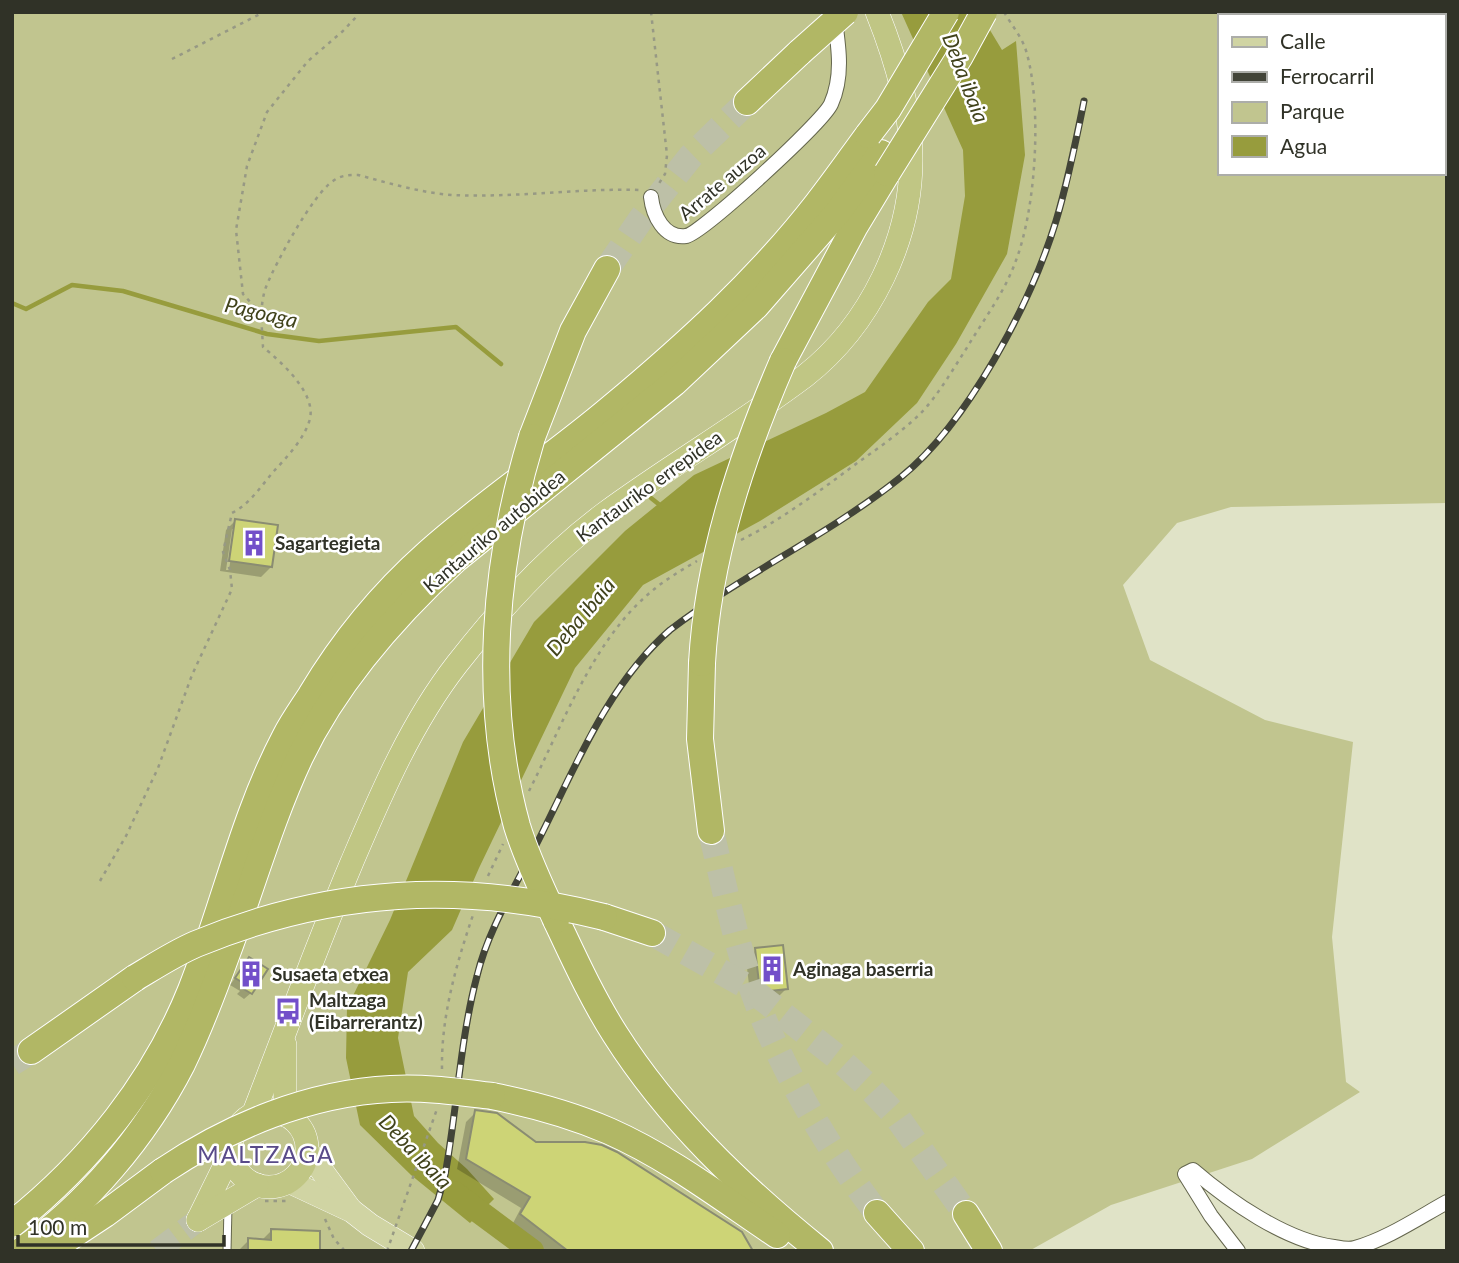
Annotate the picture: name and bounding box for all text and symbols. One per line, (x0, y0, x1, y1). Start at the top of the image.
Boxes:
legend (1218, 14, 1445, 175)
text: Calle (1280, 28, 1325, 53)
water label: Deba ibaia (938, 29, 995, 126)
text: Ferrocarril (1280, 63, 1375, 88)
text: Parque (1280, 98, 1345, 123)
text: Agua (1280, 133, 1327, 158)
street label: Arrate auzoa (674, 139, 770, 225)
water label: Pagoaga (223, 291, 300, 332)
street label: Kantauriko errepidea (571, 425, 726, 546)
street label: Kantauriko autobidea (418, 464, 569, 597)
building icon: Sagartegieta (239, 528, 269, 558)
place label: Sagartegieta (275, 531, 380, 554)
water label: Deba ibaia (540, 572, 620, 660)
building icon: Aginaga baserria (757, 954, 787, 984)
place label: Aginaga baserria (792, 957, 933, 980)
building icon: Susaeta etxea (236, 959, 266, 989)
place label: Susaeta etxea (272, 962, 389, 985)
place label: Maltzaga (Eibarrerantz) (309, 988, 423, 1033)
bus stop icon: Maltzaga (Eibarrerantz) (273, 996, 303, 1026)
water label: Deba ibaia (375, 1109, 458, 1193)
district label: MALTZAGA (197, 1140, 335, 1168)
scale bar (18, 1204, 224, 1248)
text: 100 m (28, 1214, 87, 1239)

